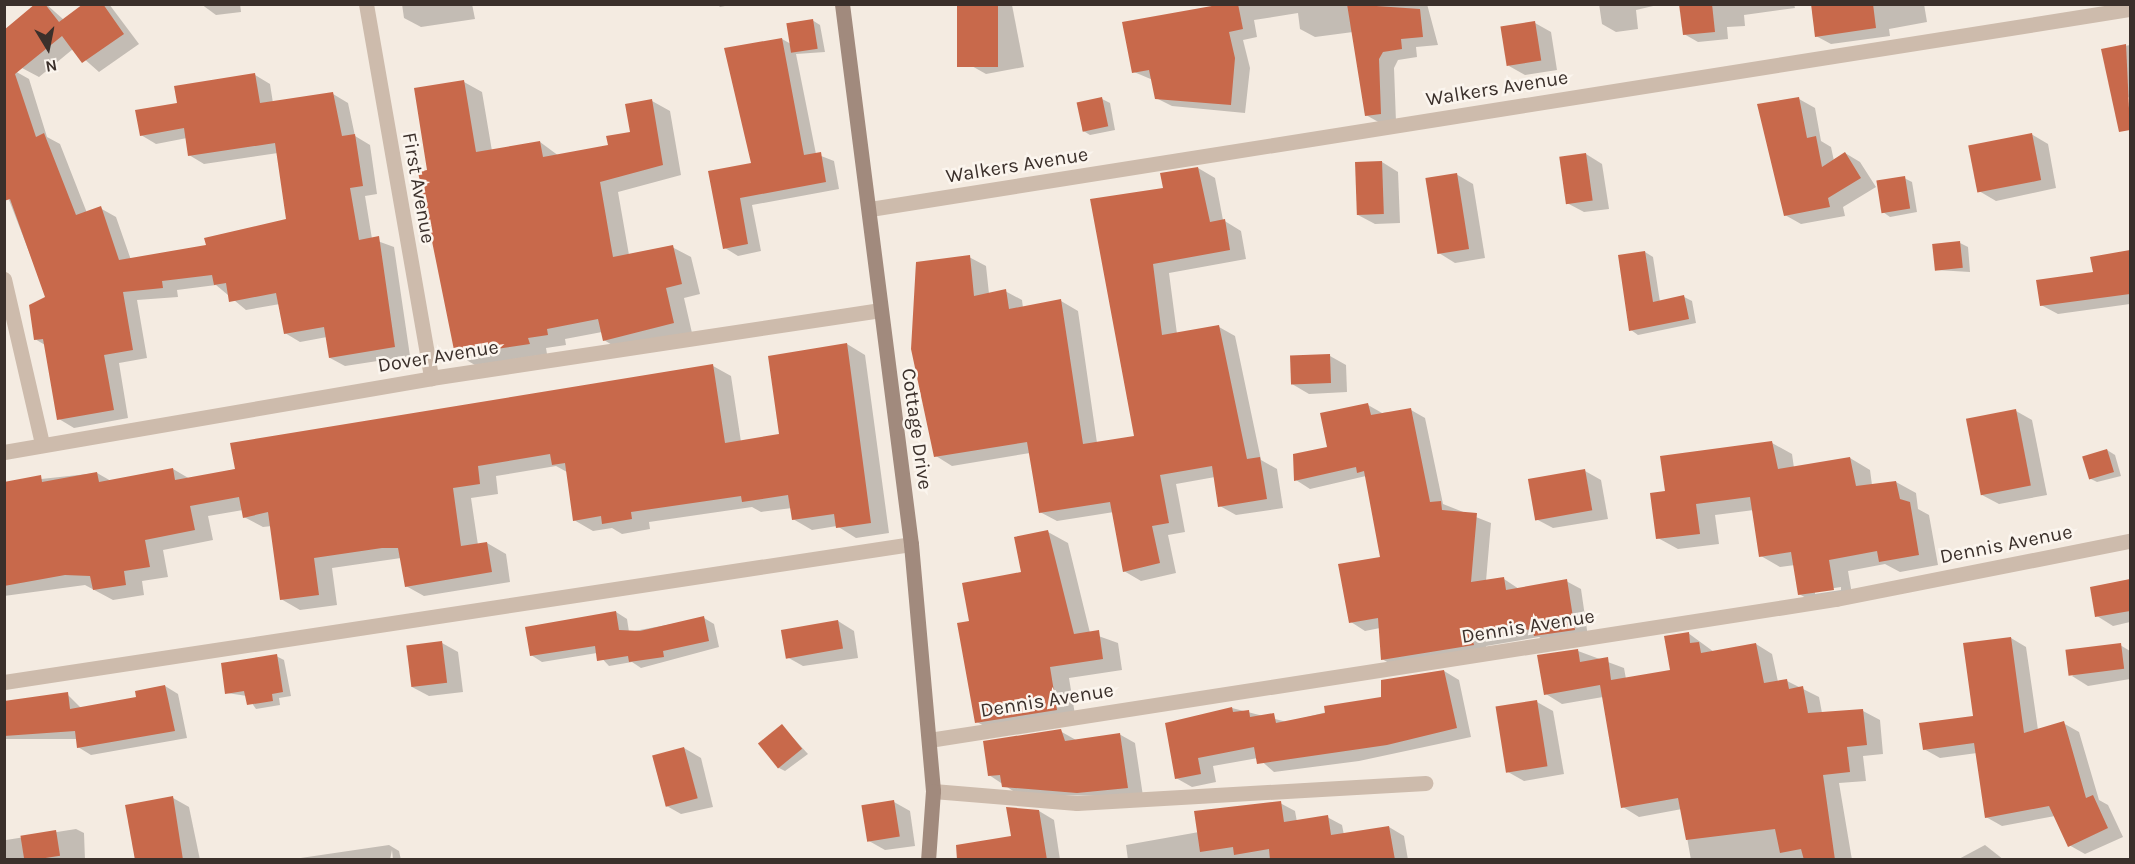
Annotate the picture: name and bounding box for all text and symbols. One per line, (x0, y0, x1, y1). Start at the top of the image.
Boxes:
north arrow (18, 18, 78, 78)
text: N (44, 56, 59, 77)
street label: Walkers Avenue (1424, 65, 1570, 111)
street label: First Avenue (397, 131, 441, 245)
street label: Walkers Avenue (944, 142, 1090, 188)
street label: Dover Avenue (376, 335, 500, 377)
street label: Cottage Drive (897, 367, 937, 491)
street label: Dennis Avenue (1938, 519, 2074, 569)
street label: Dennis Avenue (1460, 604, 1596, 648)
street label: Dennis Avenue (979, 678, 1115, 722)

